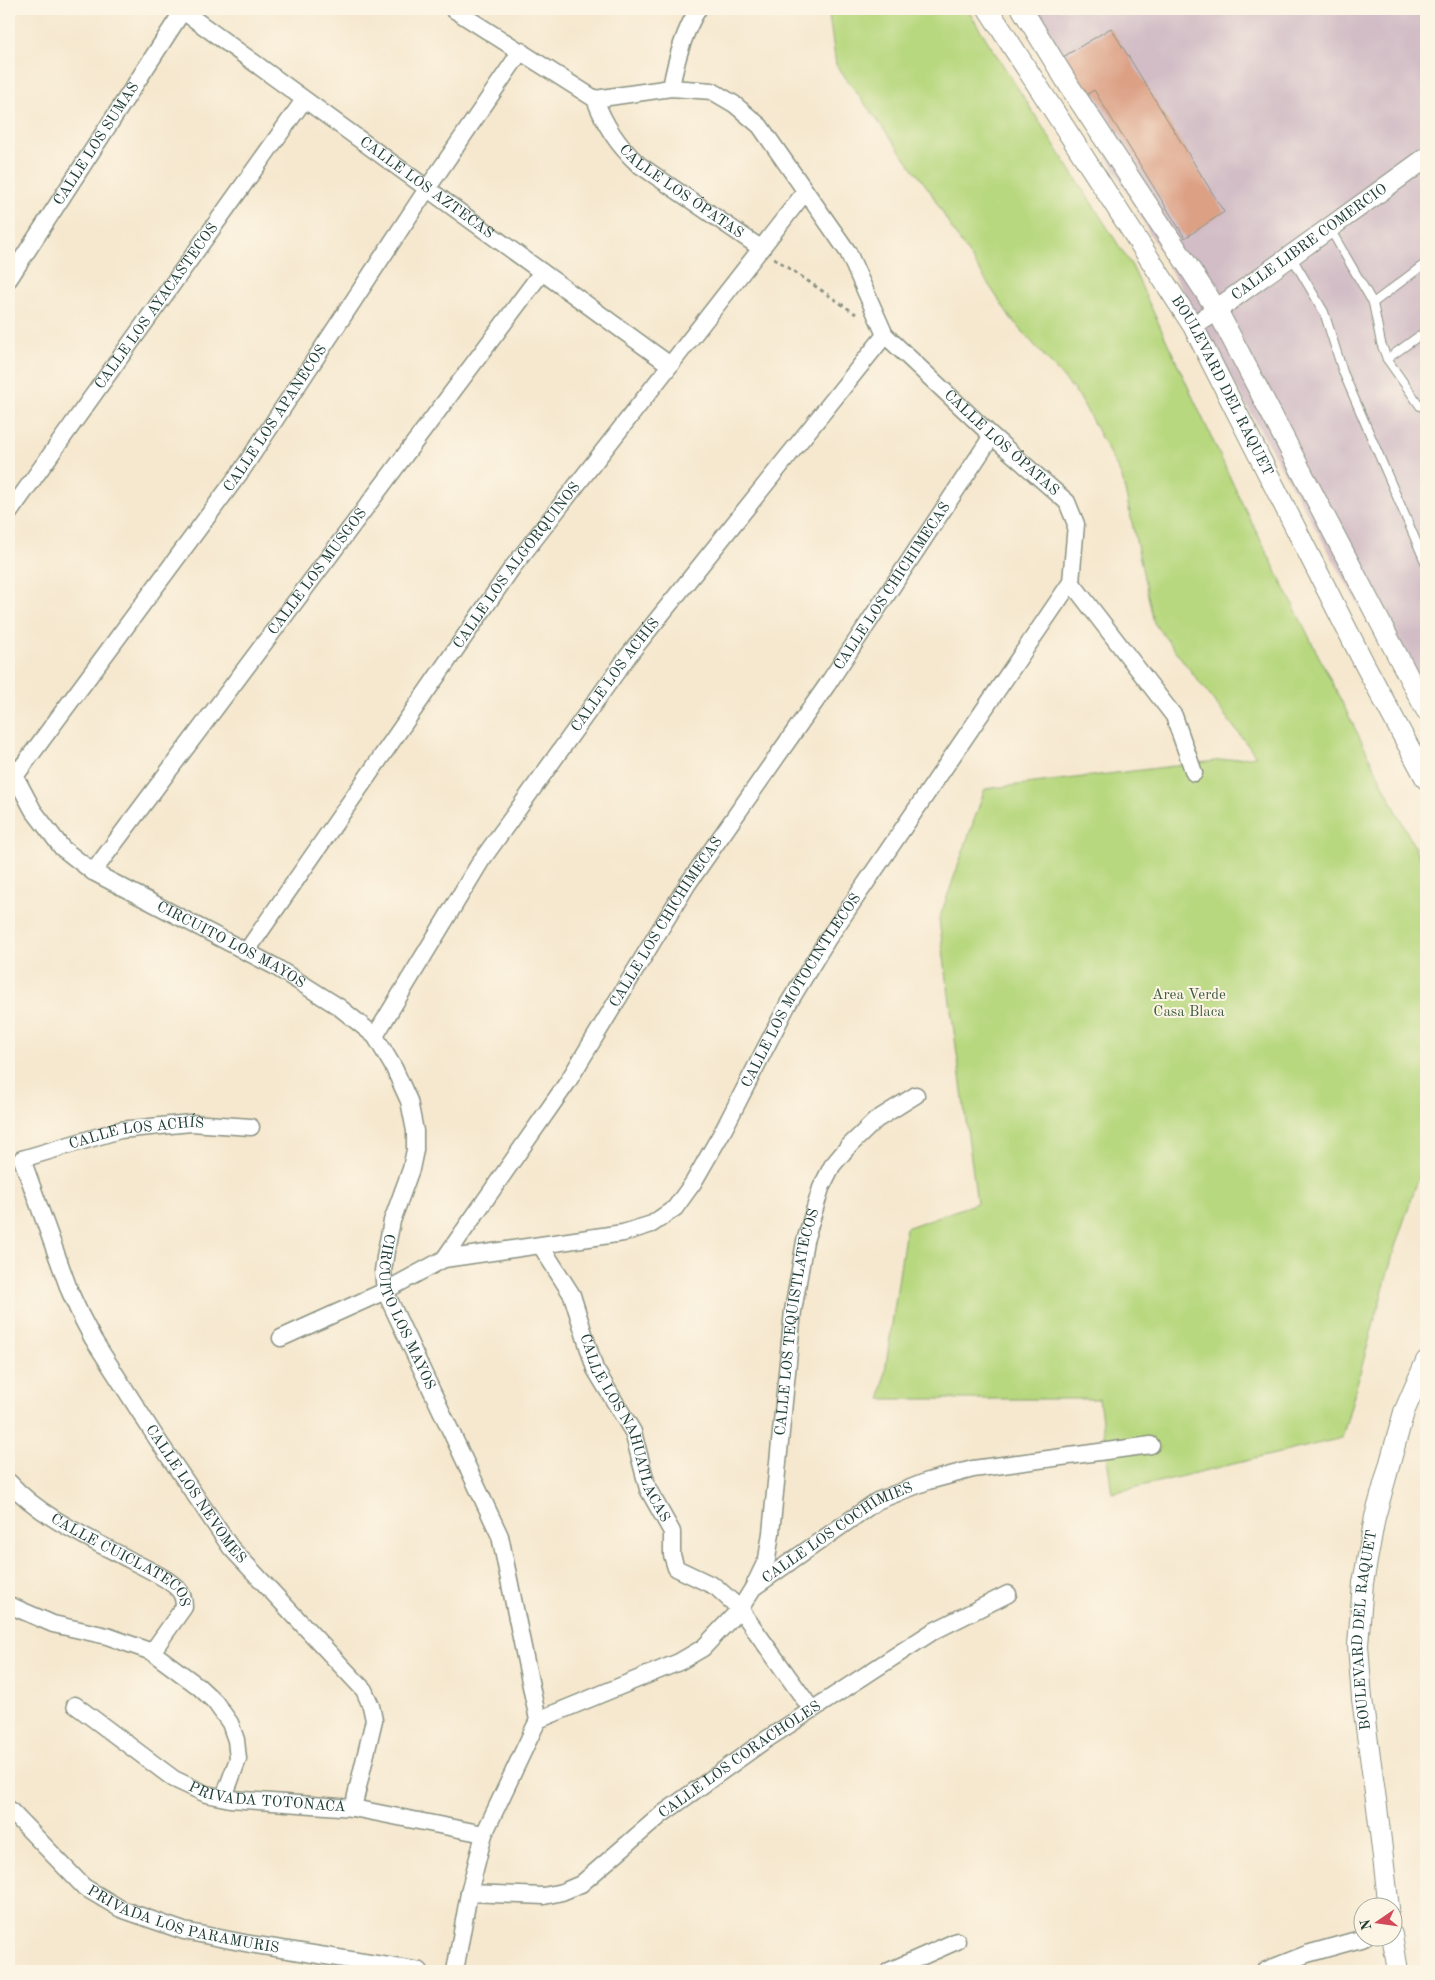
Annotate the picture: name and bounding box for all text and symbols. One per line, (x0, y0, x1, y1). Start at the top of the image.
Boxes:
street label: CALLE LOS SUMAS (51, 80, 142, 208)
street label: CALLE LOS AZTECAS (357, 134, 496, 242)
street label: CALLE LOS ÓPATAS (616, 142, 746, 241)
street label: CALLE LIBRE COMERCIO (1229, 181, 1390, 304)
street label: CALLE LOS AYACASTECOS (92, 220, 221, 392)
street label: BOULEVARD DEL RAQUET (1168, 293, 1275, 478)
street label: CALLE LOS APANECOS (221, 342, 330, 495)
street label: CALLE LOS ÓPATAS (941, 387, 1062, 499)
street label: CALLE LOS ALGORQUINOS (451, 480, 583, 652)
street label: CALLE LOS CHICHIMECAS (831, 500, 953, 673)
street label: CALLE LOS MUSGOS (266, 506, 370, 638)
street label: CALLE LOS ACHÍS (569, 616, 663, 735)
street label: CALLE LOS CHICHIMECAS (607, 834, 726, 1010)
street label: CALLE LOS MOTOCINTLECOS (739, 891, 864, 1090)
street label: CIRCUITO LOS MAYOS (154, 899, 308, 991)
park label: Area Verde Casa Blaca (1152, 988, 1226, 1020)
street label: CALLE LOS ACHÍS (67, 1112, 205, 1152)
street label: CALLE LOS TEQUISTLATECOS (773, 1207, 822, 1436)
street label: CIRCUITO LOS MAYOS (375, 1232, 438, 1392)
street label: CALLE LOS NAHUATLACAS (577, 1332, 673, 1525)
street label: CALLE LOS NEVOMES (143, 1422, 249, 1566)
street label: CALLE LOS COCHIMIES (760, 1480, 915, 1587)
street label: CALLE CUICLATECOS (48, 1511, 192, 1607)
street label: BOULEVARD DEL RAQUET (1350, 1529, 1380, 1731)
street label: CALLE LOS CORACHOLES (656, 1699, 824, 1821)
street label: PRIVADA TOTONACA (186, 1779, 347, 1815)
street label: PRIVADA LOS PARAMURIS (85, 1883, 280, 1956)
north arrow (1352, 1898, 1402, 1948)
text: N (1358, 1918, 1374, 1931)

